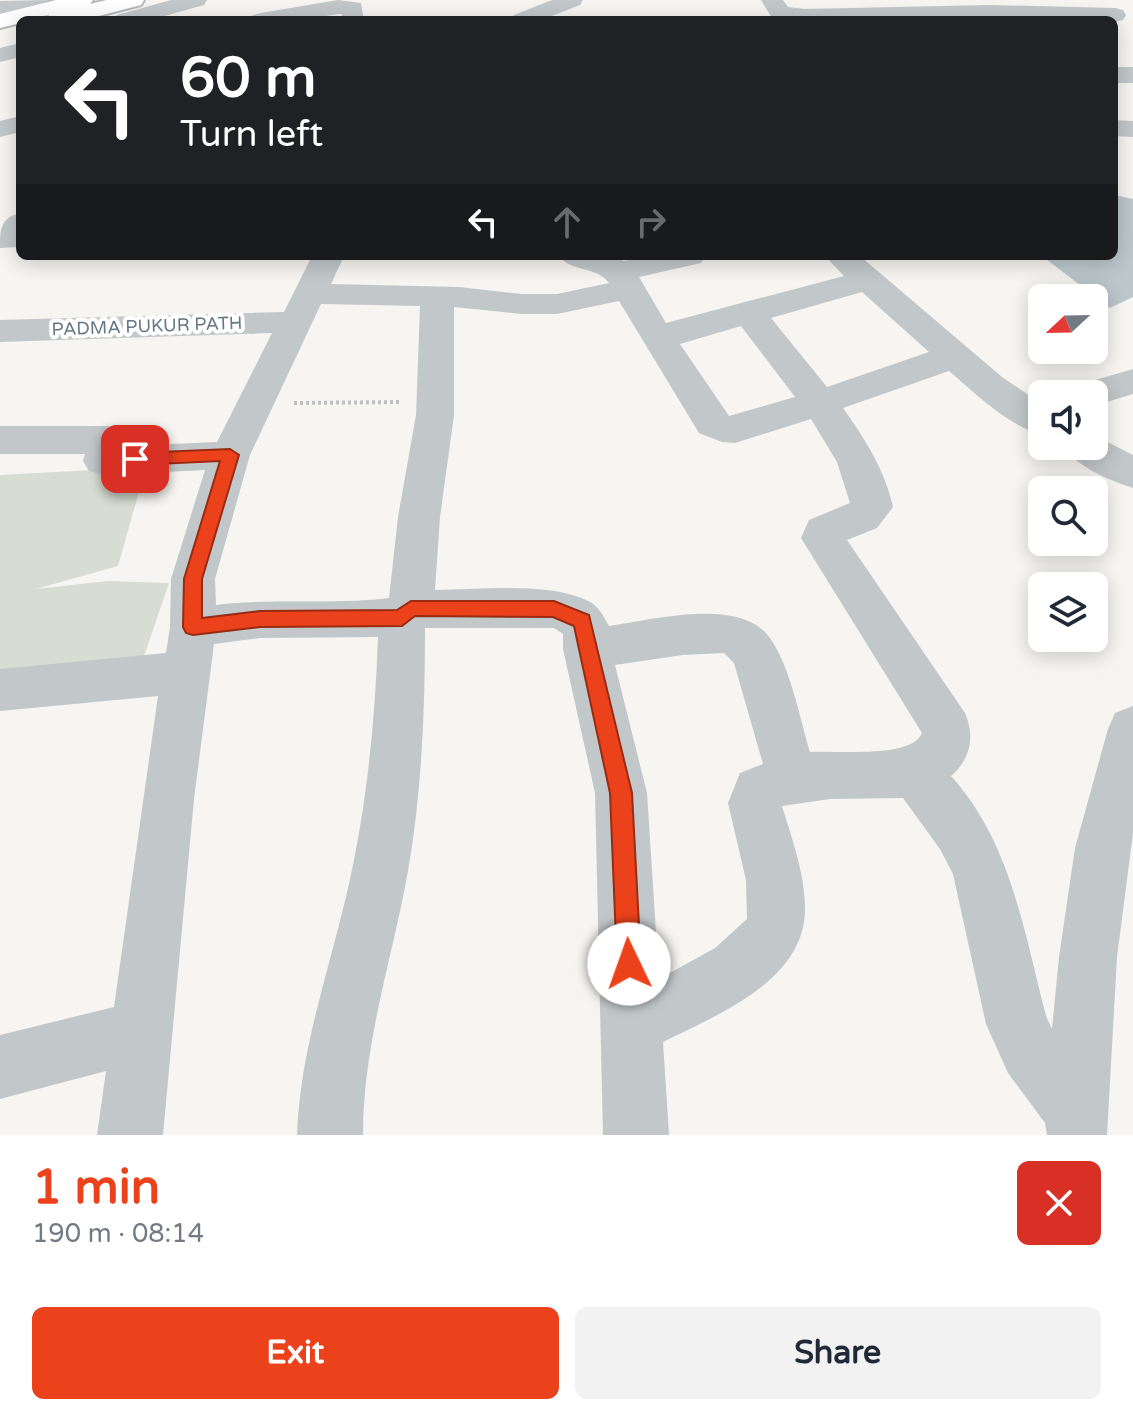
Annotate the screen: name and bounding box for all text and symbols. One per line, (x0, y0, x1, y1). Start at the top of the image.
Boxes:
text: 60 m (180, 45, 316, 112)
icon: left (48, 48, 152, 152)
text: Turn left (180, 113, 323, 156)
icon: left (461, 200, 505, 244)
icon: ahead (545, 200, 589, 244)
icon: right (629, 200, 673, 244)
north arrow (1028, 284, 1108, 364)
map controls (1028, 284, 1108, 652)
street label: PADMA PUKUR PATH (51, 312, 243, 340)
button: sound (1028, 380, 1108, 460)
pin (101, 425, 169, 493)
icon: arrive (113, 437, 157, 481)
button: search (1028, 476, 1108, 556)
button: layers (1028, 572, 1108, 652)
position arrow (587, 922, 671, 1006)
text: 1 min (32, 1159, 160, 1217)
button: close (1017, 1161, 1101, 1245)
text: 190 m · 08:14 (32, 1218, 204, 1249)
button: Exit (32, 1307, 559, 1399)
button: Share (575, 1307, 1101, 1399)

